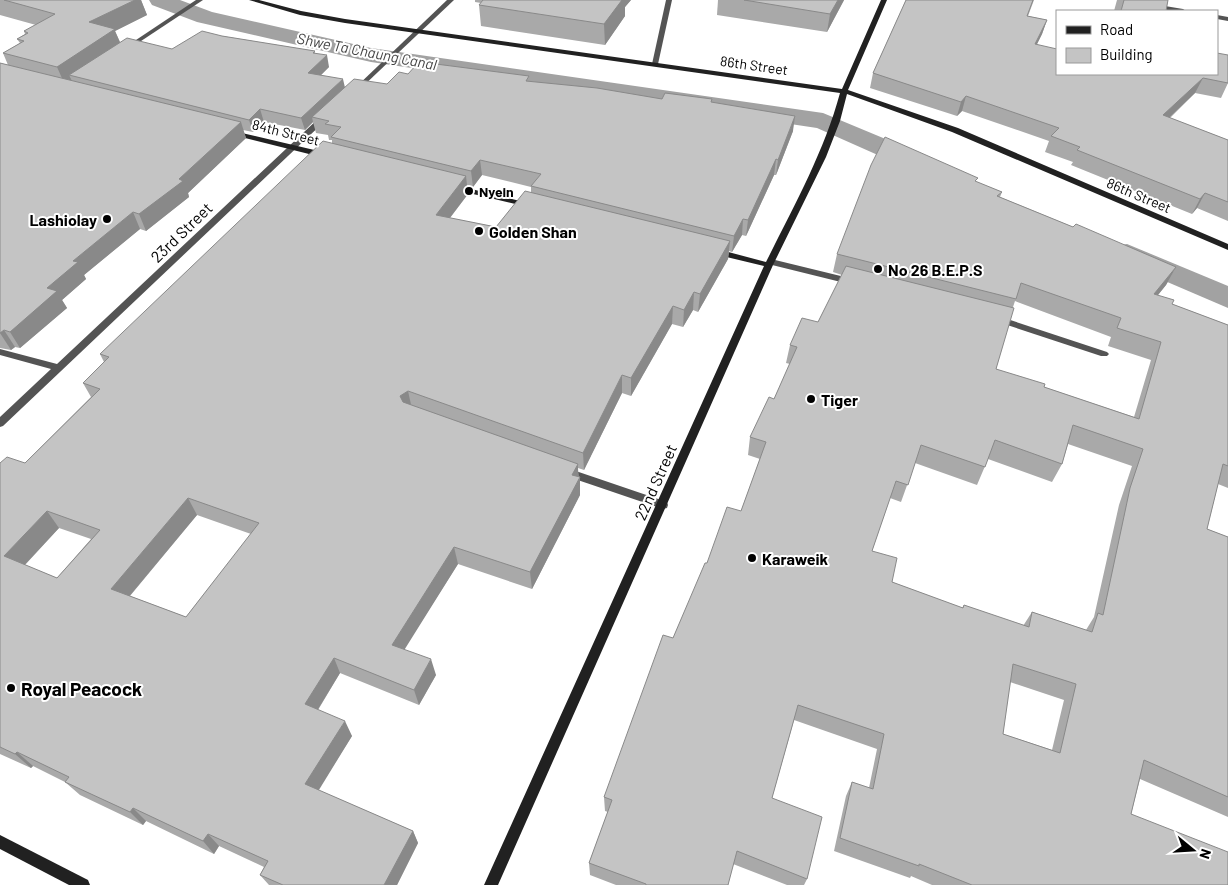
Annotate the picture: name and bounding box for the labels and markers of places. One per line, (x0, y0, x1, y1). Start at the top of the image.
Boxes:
place label: Nyein (479, 183, 514, 200)
marker: Nyein (463, 185, 475, 197)
place label: Lashiolay (29, 210, 97, 229)
marker: Lashiolay (101, 213, 113, 225)
place label: Golden Shan (489, 222, 577, 241)
marker: Golden Shan (473, 225, 485, 237)
place label: No 26 B.E.P.S (888, 260, 982, 279)
marker: No 26 B.E.P.S (872, 263, 884, 275)
place label: Tiger (821, 390, 858, 409)
marker: Tiger (805, 393, 817, 405)
place label: Karaweik (762, 549, 829, 568)
marker: Karaweik (746, 552, 758, 564)
place label: Royal Peacock (21, 677, 142, 700)
marker: Royal Peacock (5, 682, 17, 694)

